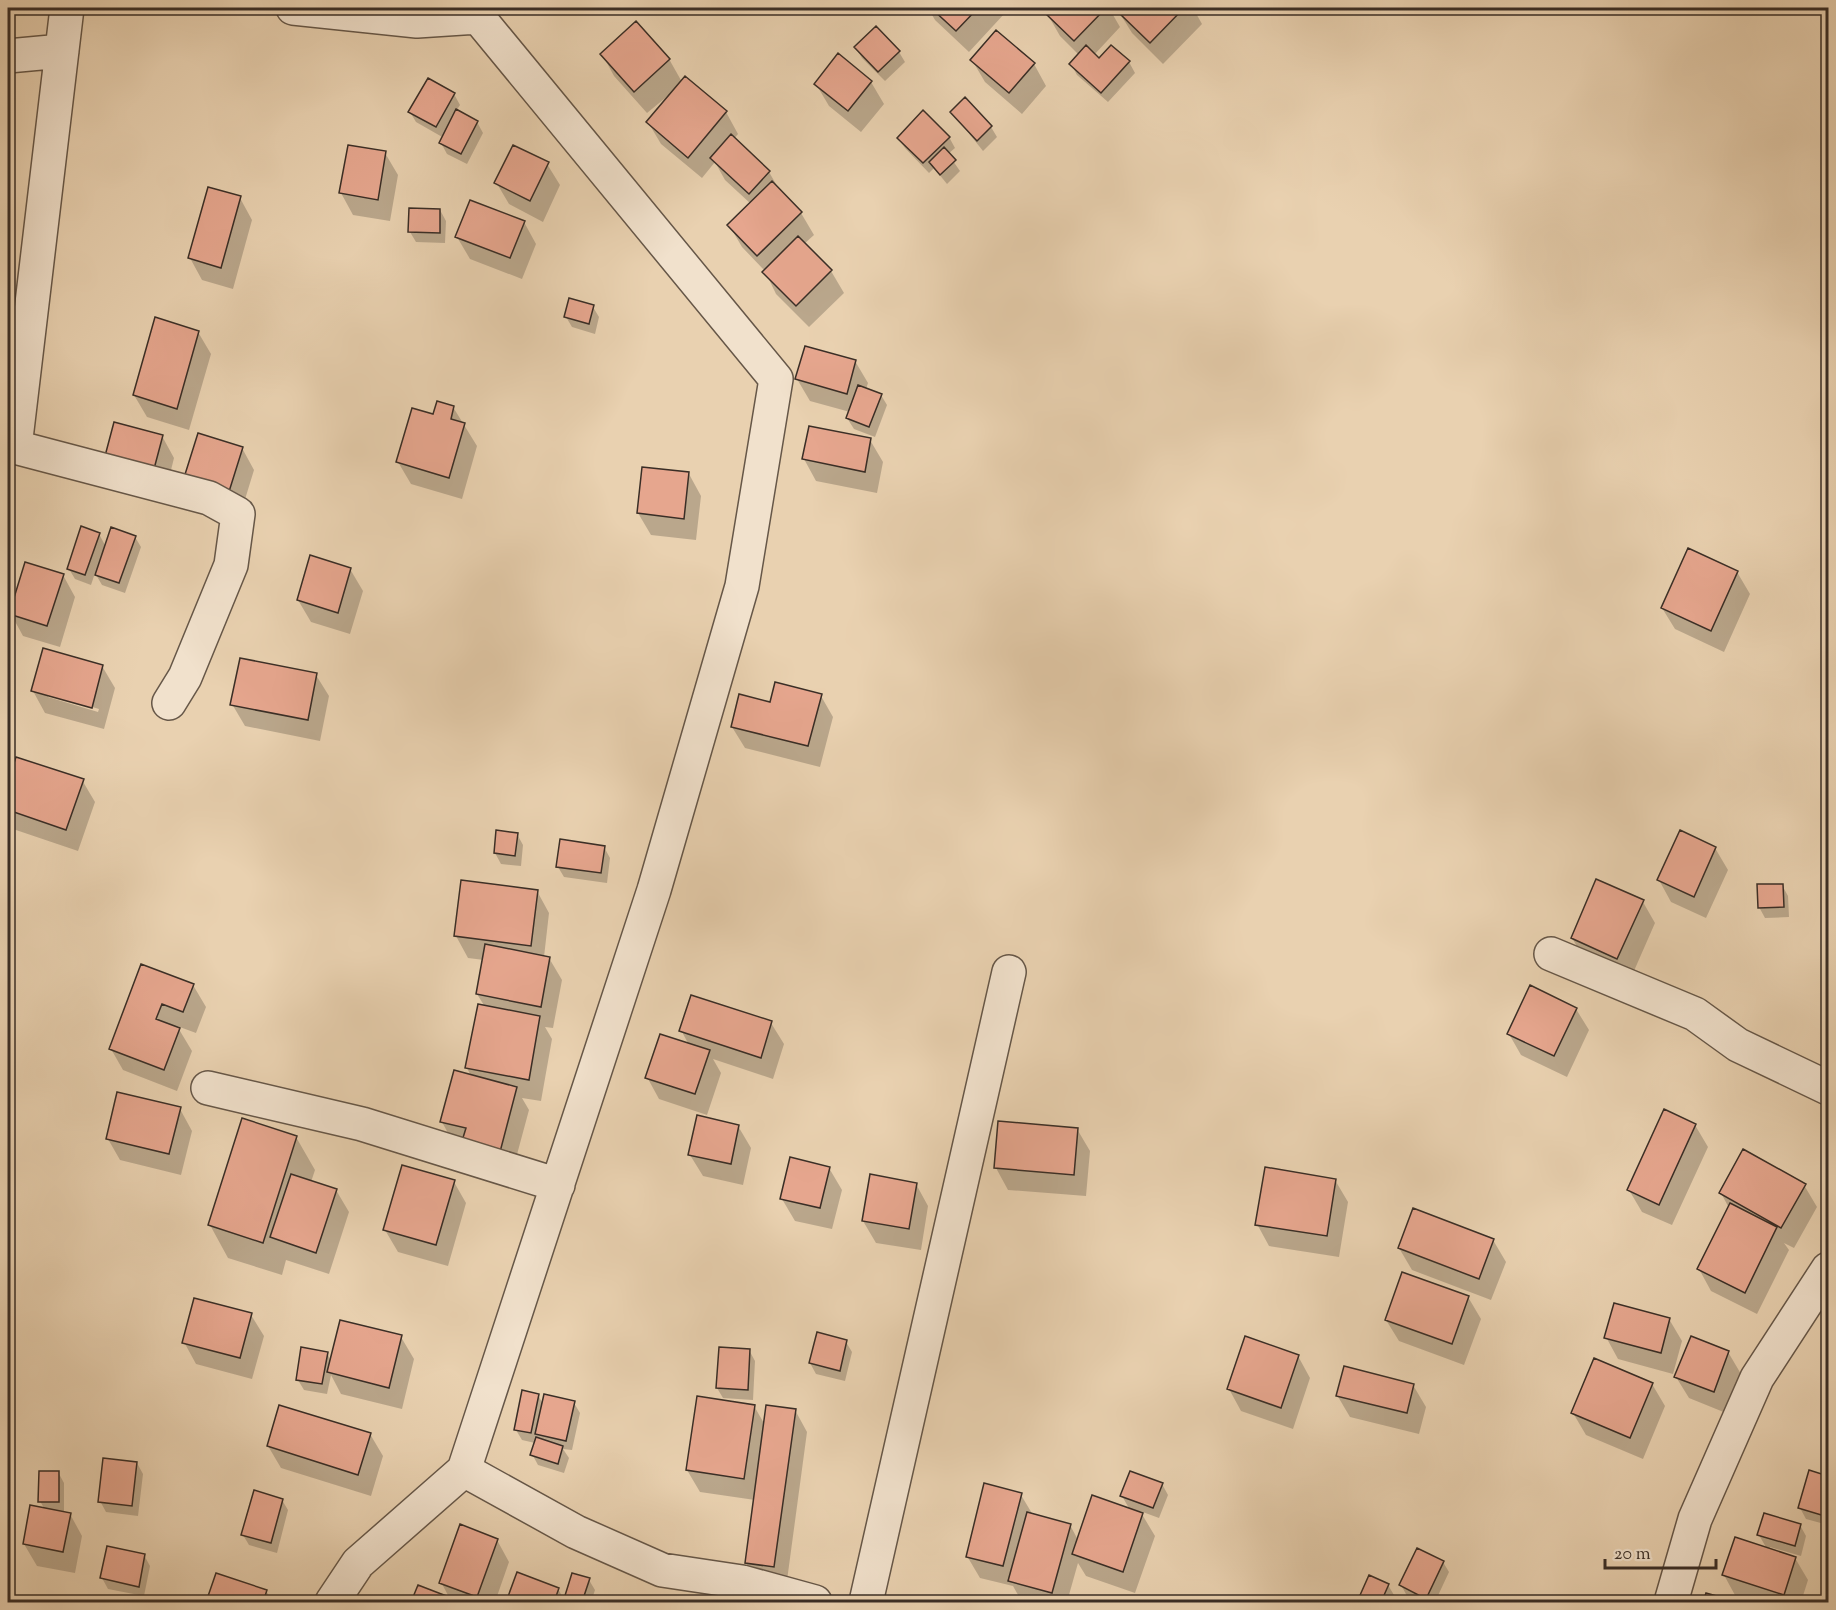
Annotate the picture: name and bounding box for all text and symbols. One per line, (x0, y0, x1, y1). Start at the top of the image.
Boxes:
scale bar (1605, 1532, 1716, 1570)
text: 20 m (1614, 1542, 1651, 1568)

